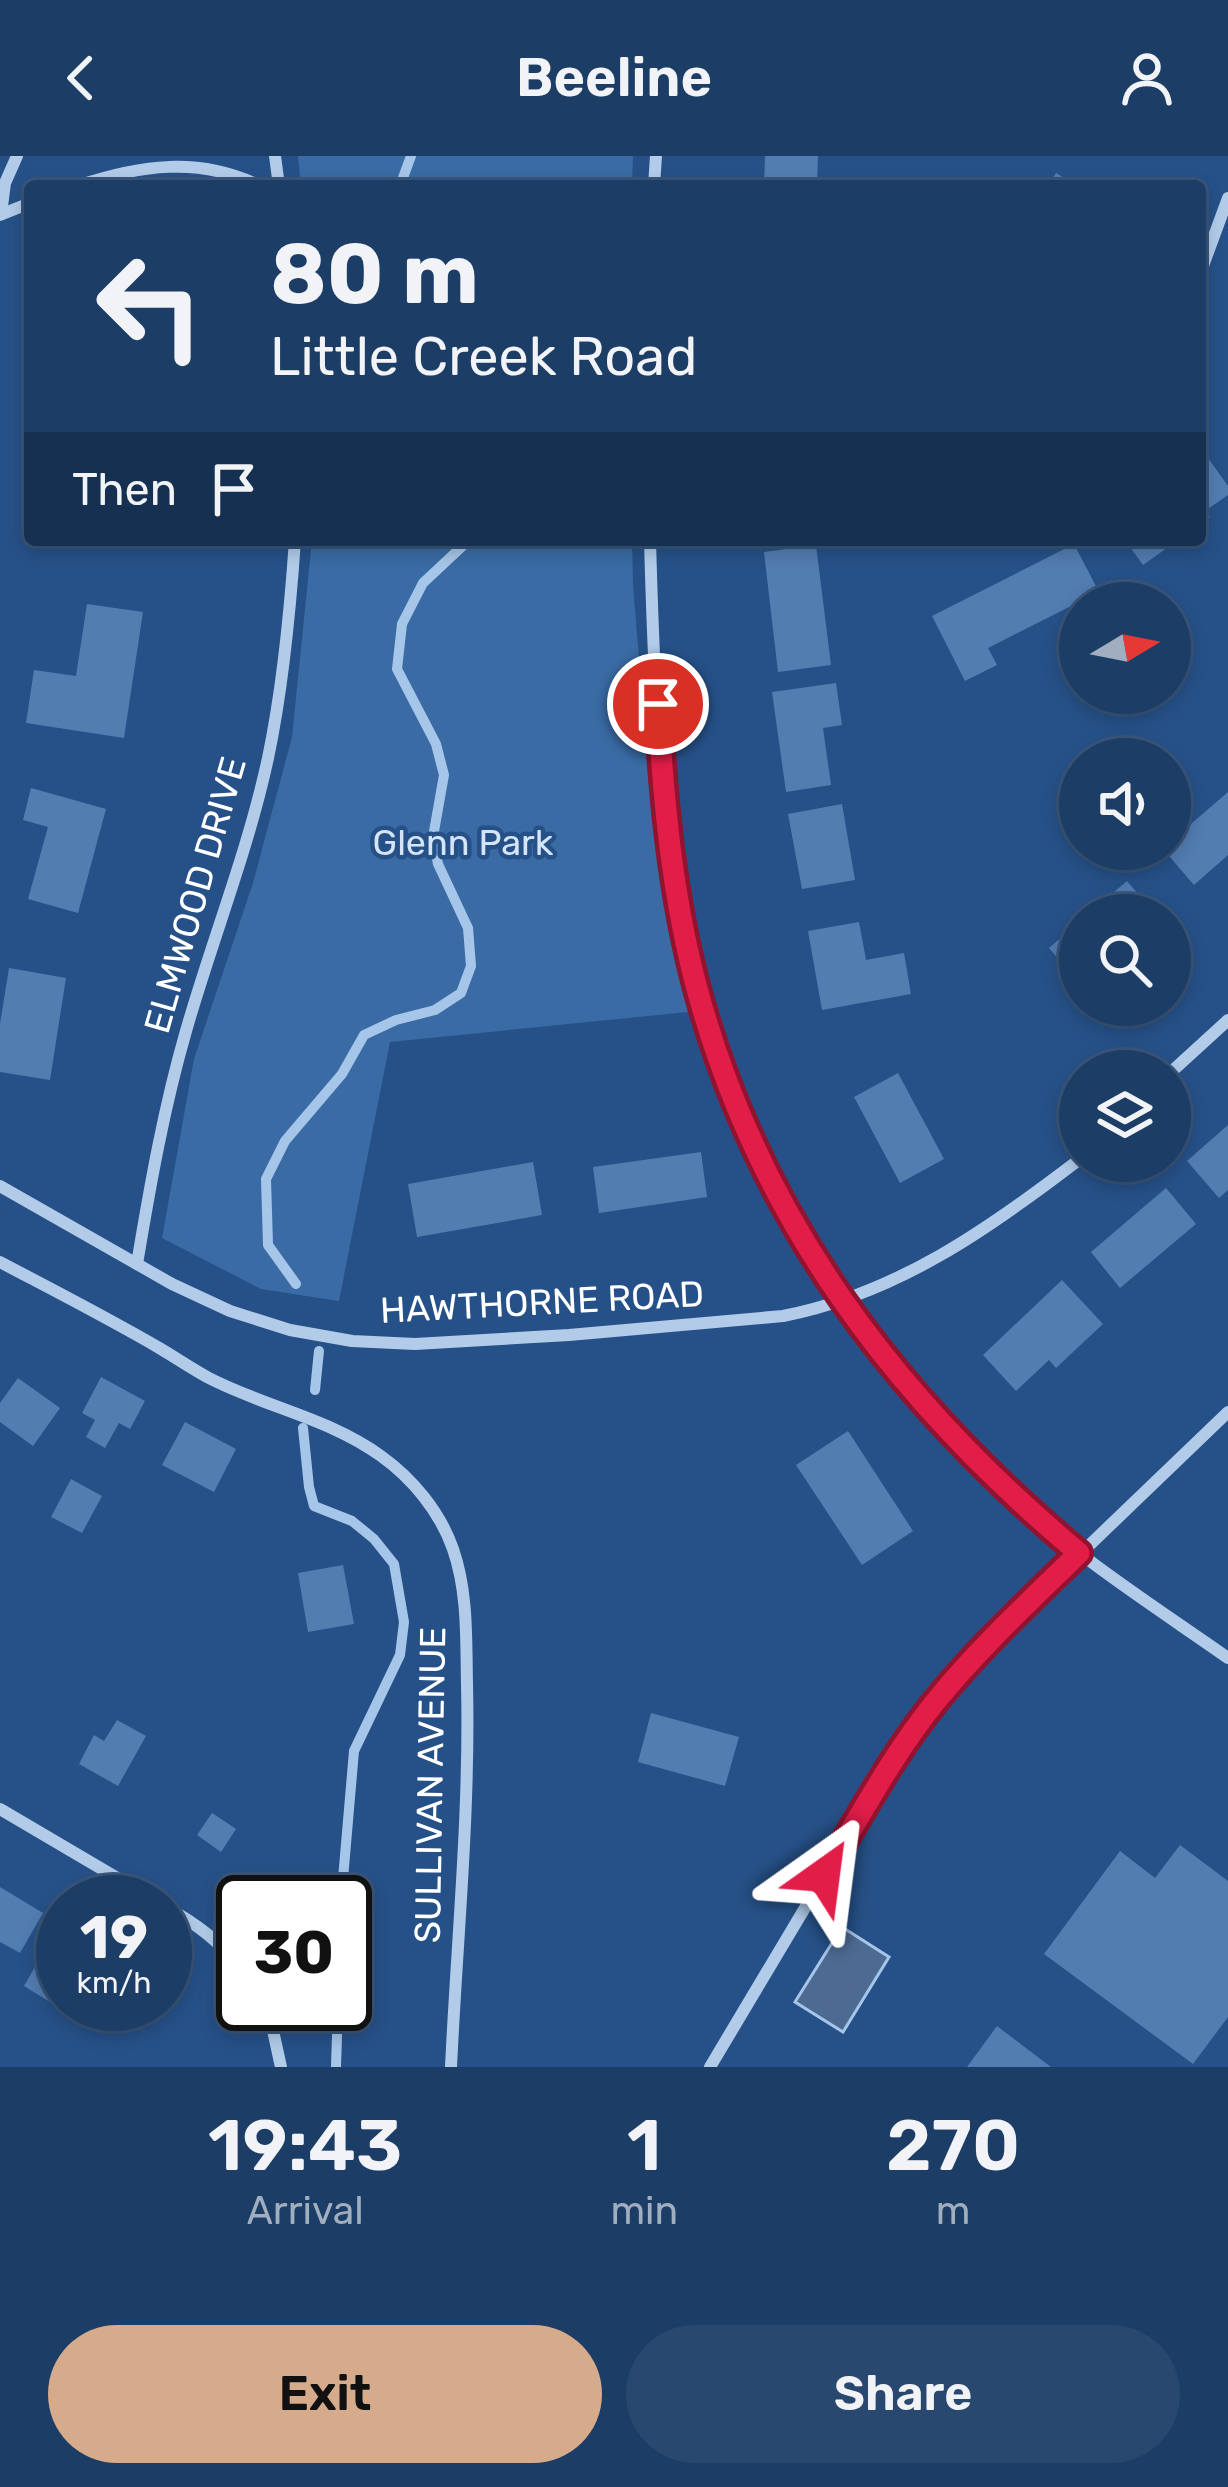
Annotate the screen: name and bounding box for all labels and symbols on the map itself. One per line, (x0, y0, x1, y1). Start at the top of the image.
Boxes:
north arrow (1059, 582, 1191, 714)
pin (607, 653, 709, 755)
street label: ELMWOOD DRIVE (135, 752, 255, 1038)
park label: Glenn Park (373, 821, 554, 864)
street label: HAWTHORNE ROAD (379, 1272, 705, 1332)
street label: SULLIVAN AVENUE (406, 1626, 454, 1944)
position arrow (761, 1812, 887, 1938)
speed limit sign: 30 (216, 1875, 372, 2031)

